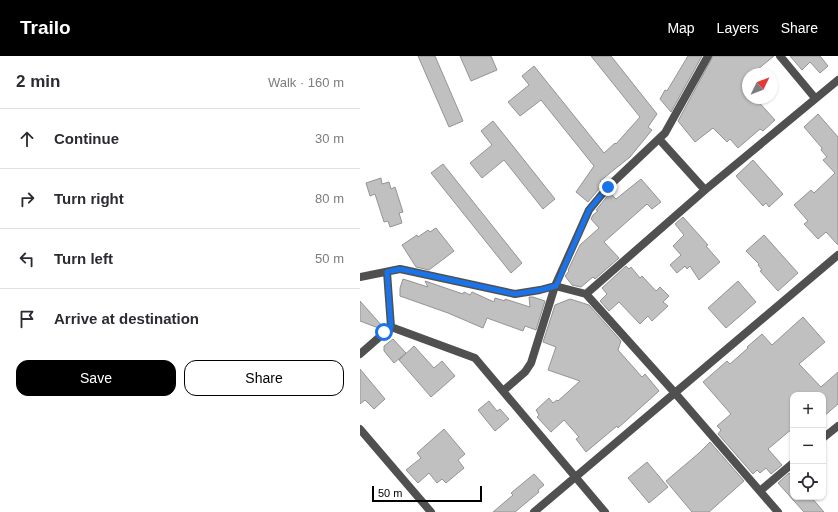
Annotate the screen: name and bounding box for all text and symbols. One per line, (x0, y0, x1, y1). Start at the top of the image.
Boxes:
text: Trailo (20, 17, 71, 38)
text: Map (667, 20, 695, 36)
text: Layers (717, 20, 759, 36)
text: Share (781, 20, 818, 36)
north arrow (742, 68, 778, 104)
text: 2 min (16, 72, 60, 91)
text: Walk · 160 m (268, 75, 344, 90)
icon: ahead (16, 128, 38, 150)
text: Continue (54, 130, 119, 147)
text: 30 m (315, 131, 344, 146)
route end (599, 178, 617, 196)
icon: right (16, 188, 38, 210)
text: Turn right (54, 190, 124, 207)
text: 80 m (315, 191, 344, 206)
icon: left (16, 248, 38, 270)
text: Turn left (54, 250, 113, 267)
text: 50 m (315, 251, 344, 266)
icon: arrive (16, 308, 38, 330)
text: Arrive at destination (54, 310, 199, 327)
route start (375, 323, 393, 341)
button: Save (16, 360, 176, 396)
button: Share (184, 360, 344, 396)
map controls (790, 392, 826, 500)
button: + (790, 392, 826, 428)
button: − (790, 428, 826, 464)
button: locate (790, 464, 826, 500)
scale bar (372, 484, 482, 503)
text: 50 m (378, 487, 402, 499)

